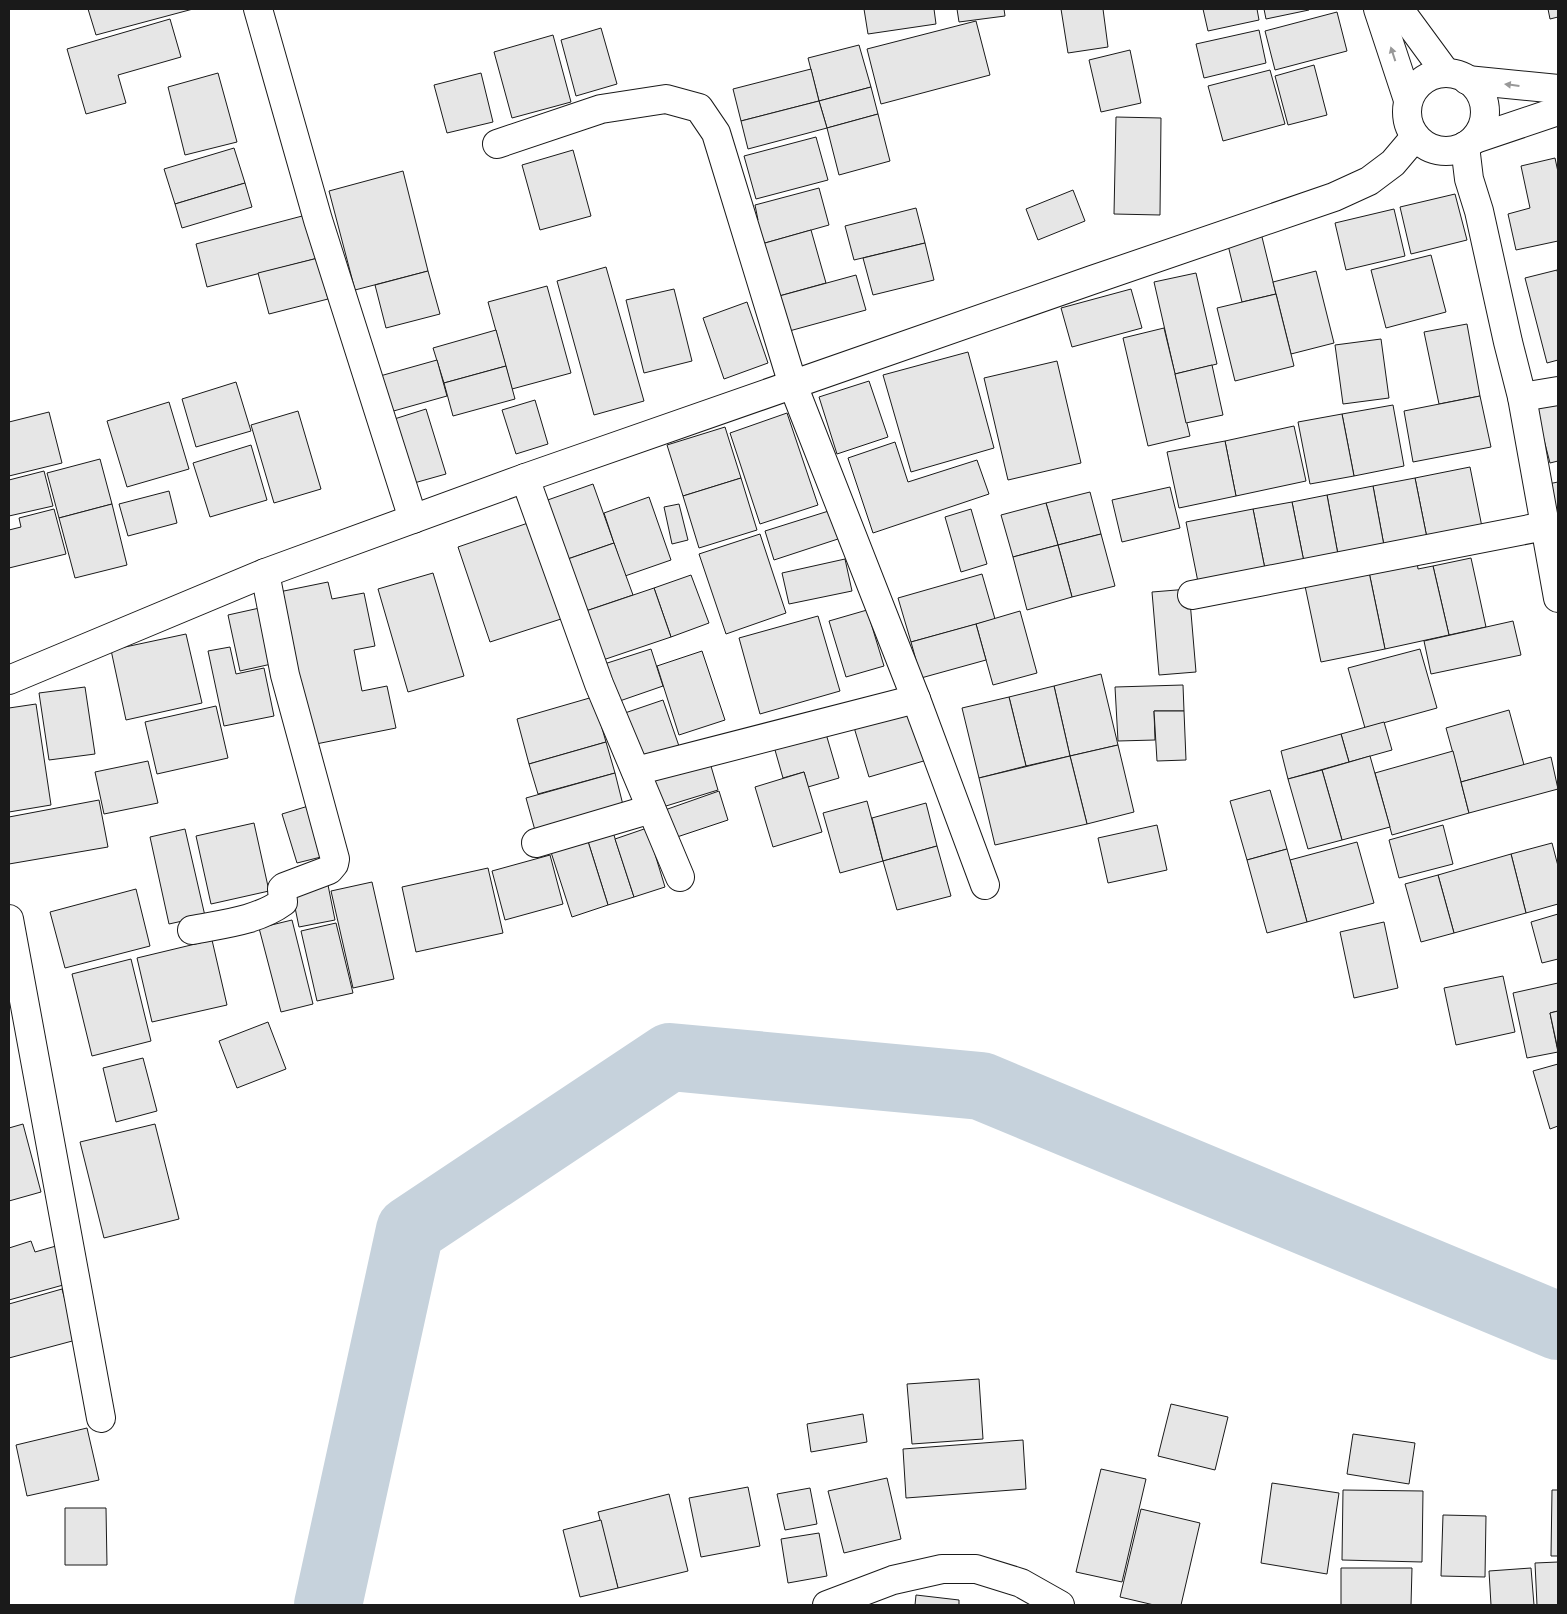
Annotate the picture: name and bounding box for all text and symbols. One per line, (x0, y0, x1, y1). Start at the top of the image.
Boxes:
one-way arrow (1389, 47, 1397, 62)
one-way arrow (1504, 81, 1520, 89)

